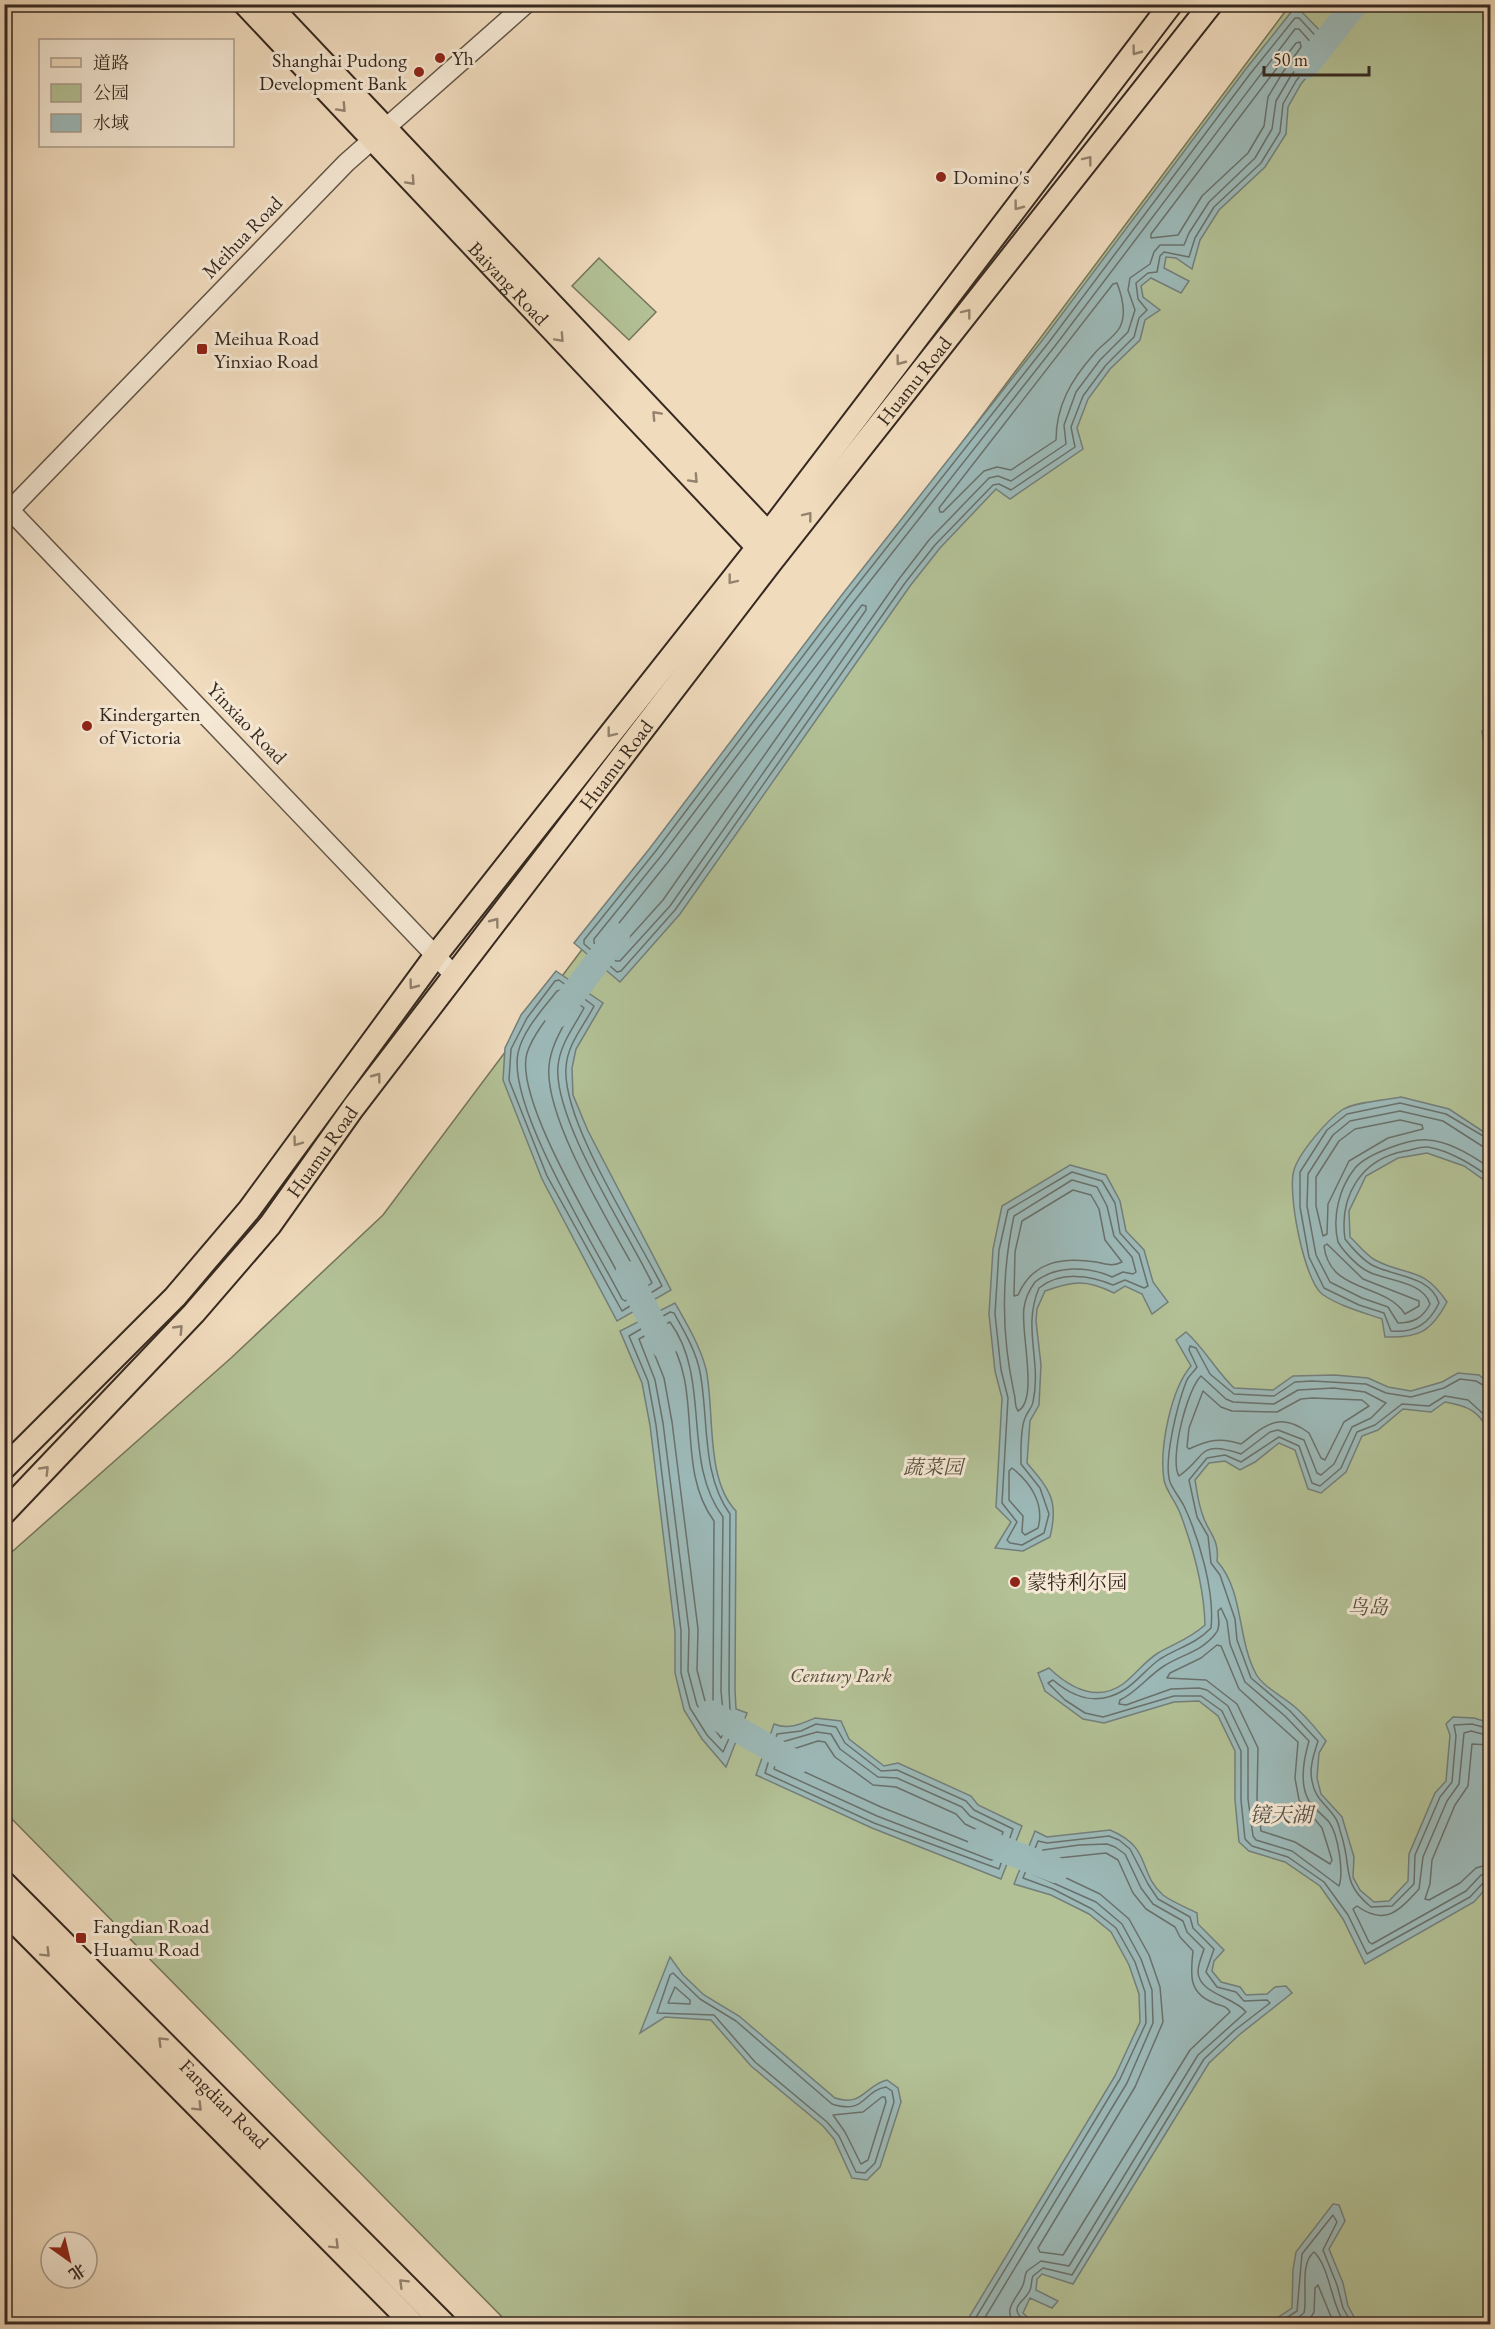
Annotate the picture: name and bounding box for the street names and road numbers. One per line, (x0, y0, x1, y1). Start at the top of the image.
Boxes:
street label: Meihua Road (196, 190, 288, 284)
street label: Baiyang Road (463, 236, 555, 331)
street label: Huamu Road (871, 330, 958, 431)
street label: Yinxiao Road (201, 676, 293, 770)
street label: Huamu Road (573, 714, 659, 815)
street label: Huamu Road (281, 1100, 364, 1203)
street label: Fangdian Road (174, 2054, 275, 2155)

